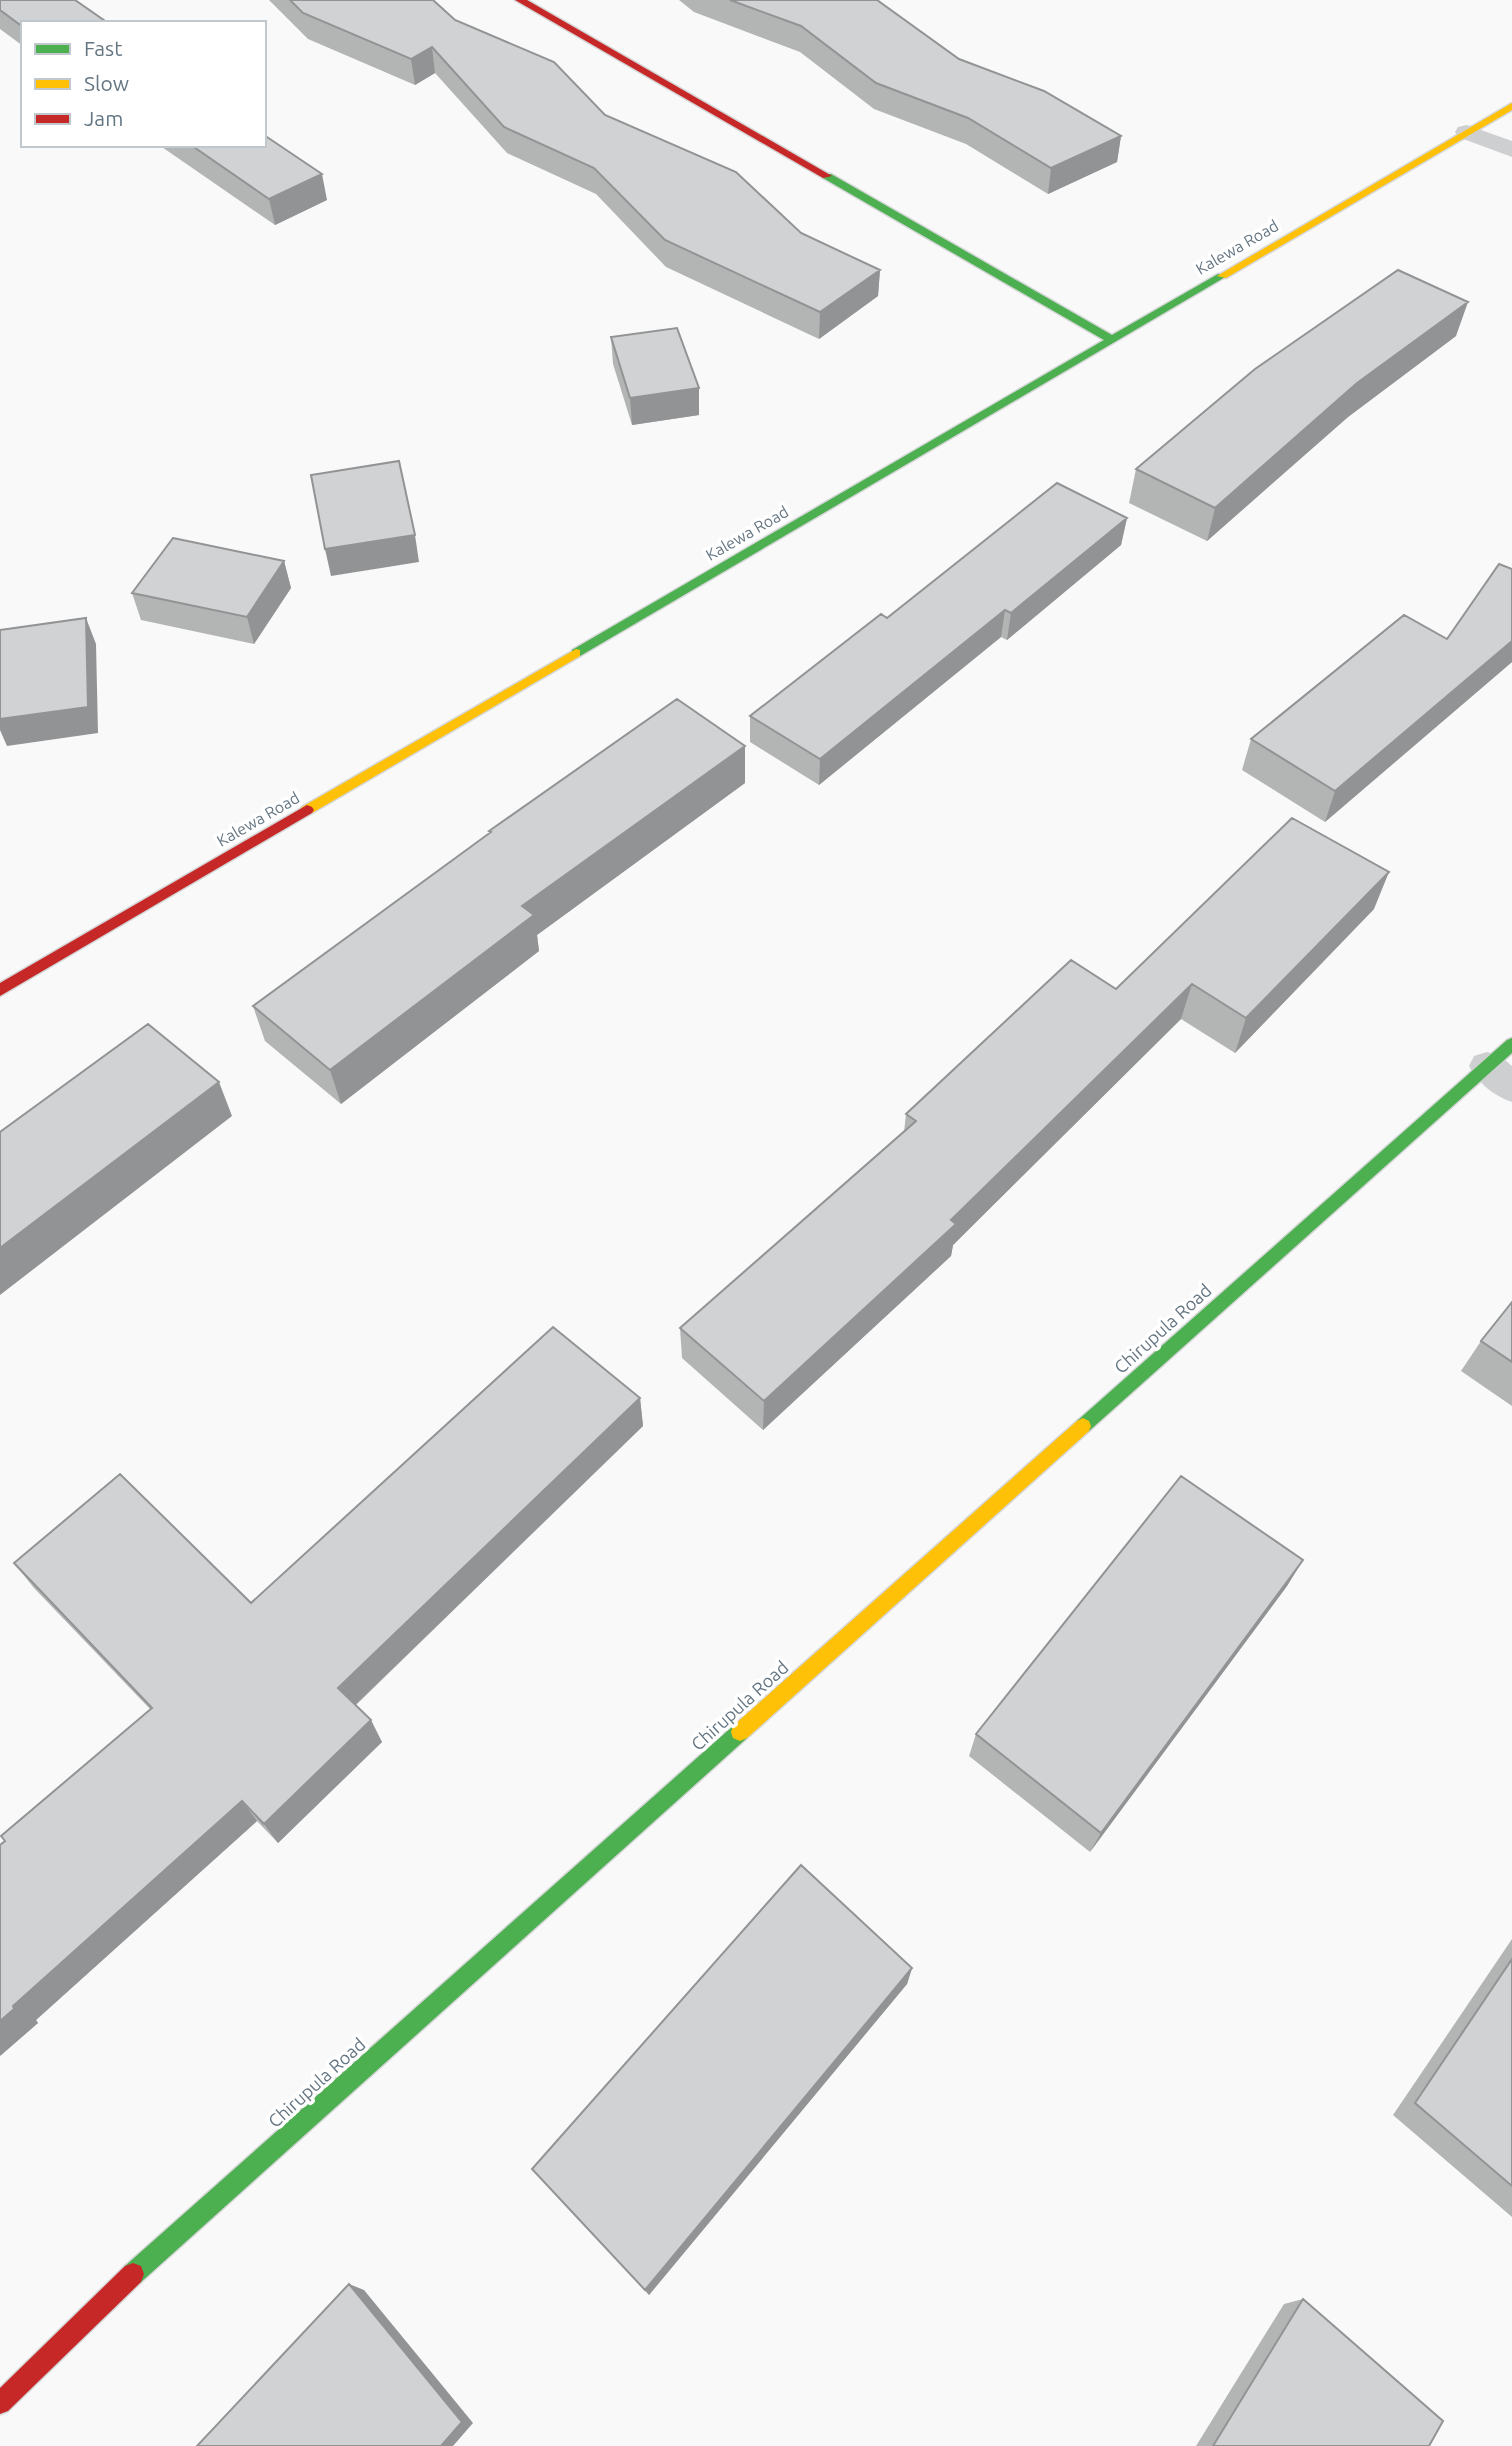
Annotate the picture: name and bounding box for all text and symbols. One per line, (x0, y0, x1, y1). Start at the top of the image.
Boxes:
legend (21, 21, 266, 147)
text: Fast (84, 36, 122, 60)
text: Slow (84, 71, 129, 95)
text: Jam (84, 106, 123, 130)
street label: Kalewa Road (1193, 216, 1281, 278)
street label: Kalewa Road (703, 502, 791, 564)
street label: Kalewa Road (214, 788, 302, 850)
street label: Chirupula Road (1110, 1280, 1215, 1377)
street label: Chirupula Road (687, 1657, 792, 1754)
street label: Chirupula Road (264, 2034, 369, 2131)

